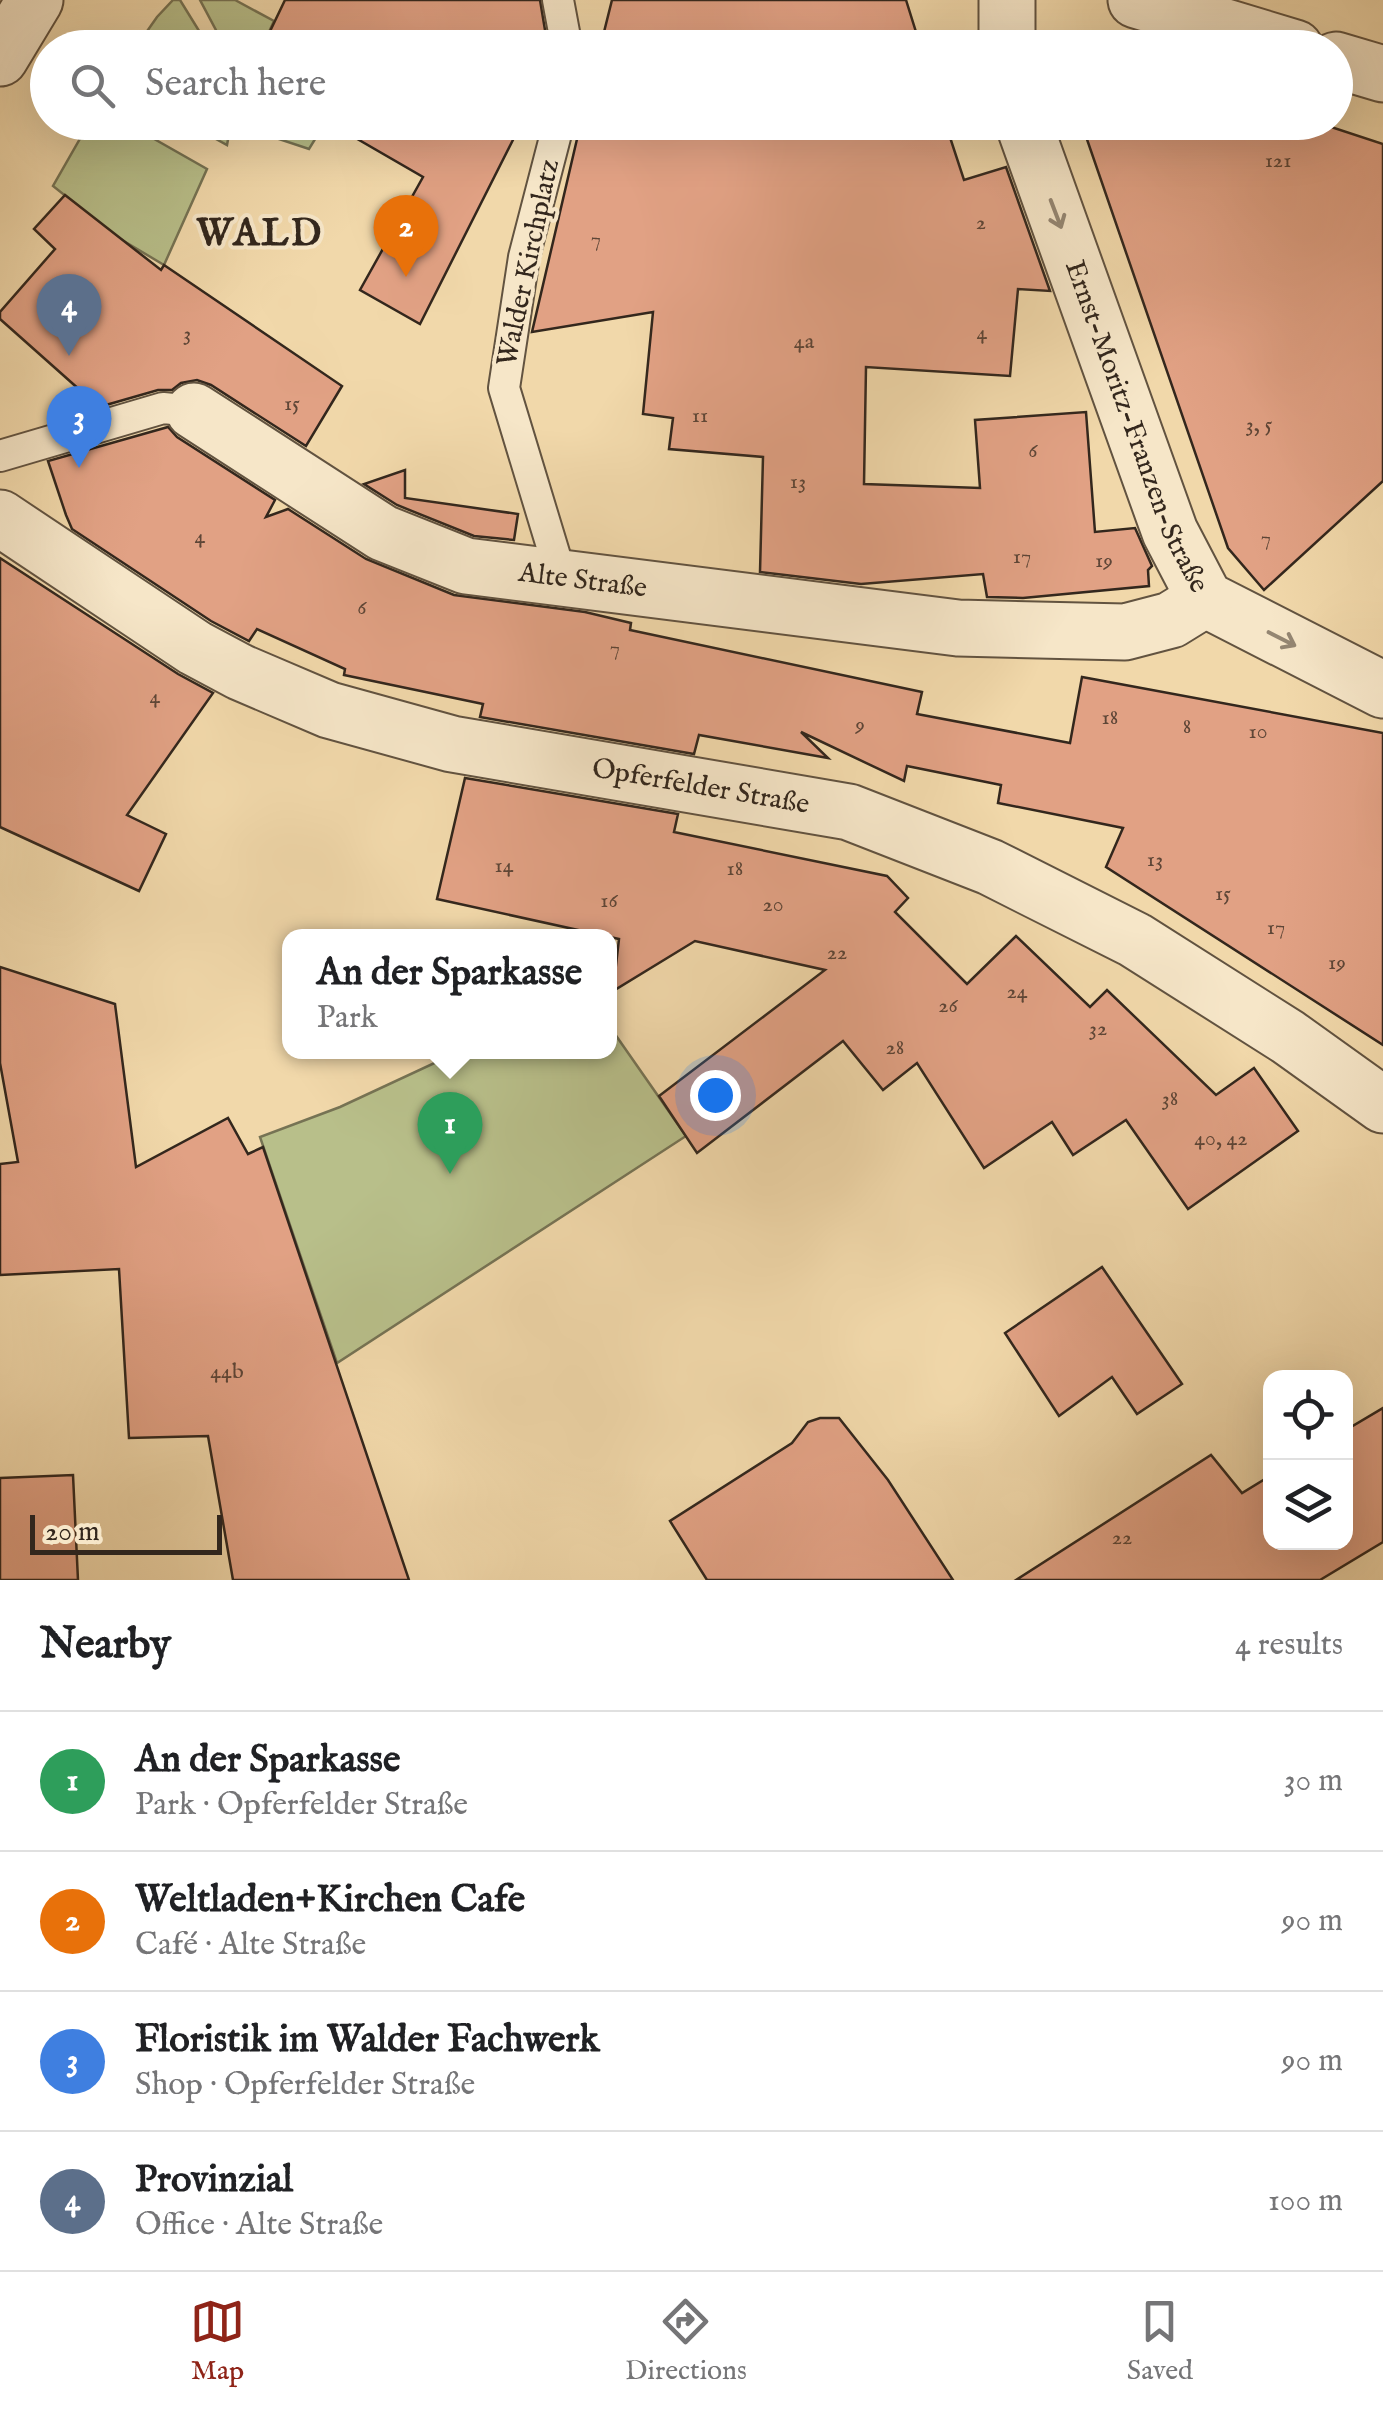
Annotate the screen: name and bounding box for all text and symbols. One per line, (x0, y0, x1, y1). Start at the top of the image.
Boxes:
search box (30, 30, 1353, 140)
icon: search (65, 58, 120, 113)
text: Search here (145, 61, 326, 109)
house number: 121 (1265, 147, 1291, 175)
street label: Walder Kirchplatz (490, 156, 568, 370)
pin: 2 (374, 194, 438, 277)
one-way arrow (1049, 198, 1067, 229)
house number: 2 (976, 209, 986, 237)
district label: WALD (196, 211, 324, 259)
house number: 7 (591, 226, 601, 254)
street label: Ernst-Moritz-Franzen-Straße (1057, 256, 1216, 599)
pin: 4 (36, 274, 102, 356)
house number: 4 (977, 319, 988, 347)
house number: 3 (183, 320, 191, 348)
house number: 4a (794, 328, 815, 356)
pin: 3 (46, 386, 112, 468)
house number: 15 (284, 390, 300, 418)
house number: 11 (692, 402, 708, 430)
house number: 3, 5 (1246, 411, 1272, 439)
house number: 6 (1028, 437, 1038, 465)
house number: 13 (790, 468, 806, 496)
house number: 4 (195, 523, 206, 551)
house number: 7 (1261, 525, 1271, 553)
house number: 17 (1013, 543, 1031, 571)
house number: 19 (1095, 547, 1113, 575)
street label: Alte Straße (516, 555, 649, 606)
house number: 6 (357, 594, 367, 622)
one-way arrow (1267, 630, 1297, 649)
house number: 7 (610, 635, 620, 663)
house number: 4 (150, 683, 161, 711)
house number: 18 (1102, 704, 1118, 732)
house number: 9 (854, 711, 865, 739)
house number: 8 (1183, 713, 1191, 741)
house number: 10 (1249, 718, 1267, 746)
street label: Opferfelder Straße (589, 751, 812, 822)
house number: 13 (1147, 846, 1163, 874)
house number: 14 (495, 852, 514, 880)
house number: 18 (727, 855, 743, 883)
house number: 15 (1215, 880, 1231, 908)
house number: 16 (600, 887, 618, 915)
house number: 20 (762, 891, 784, 919)
house number: 17 (1267, 914, 1285, 942)
popup (282, 929, 617, 1059)
house number: 22 (827, 939, 847, 967)
house number: 19 (1328, 949, 1346, 977)
text: An der Sparkasse (317, 950, 582, 998)
house number: 24 (1006, 978, 1028, 1006)
house number: 26 (938, 992, 959, 1020)
text: Park (317, 998, 378, 1039)
house number: 32 (1089, 1015, 1107, 1043)
house number: 28 (886, 1034, 904, 1062)
your location (690, 1070, 741, 1121)
house number: 38 (1162, 1085, 1178, 1113)
pin: 1 (418, 1092, 482, 1174)
house number: 40, 42 (1194, 1125, 1248, 1153)
house number: 44b (210, 1358, 244, 1386)
map controls (1263, 1370, 1353, 1550)
button: locate (1263, 1370, 1353, 1460)
button: layers (1263, 1460, 1353, 1550)
scale bar (30, 1510, 222, 1554)
text: 20 m (45, 1515, 100, 1550)
house number: 22 (1112, 1524, 1132, 1552)
text: Nearby (40, 1619, 171, 1672)
text: 4 results (1235, 1625, 1343, 1666)
text: An der Sparkasse (135, 1737, 400, 1785)
text: 1 (67, 1761, 78, 1802)
text: 30 m (1284, 1761, 1343, 1802)
text: Park · Opferfelder Straße (135, 1785, 468, 1826)
text: Weltladen+Kirchen Cafe (135, 1877, 525, 1925)
text: 2 (65, 1901, 80, 1942)
text: 90 m (1282, 1901, 1343, 1942)
text: Café · Alte Straße (135, 1925, 366, 1966)
text: Floristik im Walder Fachwerk (135, 2017, 600, 2065)
text: 3 (67, 2041, 78, 2082)
text: 90 m (1282, 2041, 1343, 2082)
text: Shop · Opferfelder Straße (135, 2065, 475, 2106)
text: Provinzial (135, 2157, 293, 2205)
text: 4 (65, 2181, 80, 2222)
text: 100 m (1268, 2181, 1343, 2222)
text: Office · Alte Straße (135, 2205, 383, 2246)
tab: Map (190, 2294, 245, 2389)
tab: Directions (625, 2294, 747, 2389)
tab: Saved (1127, 2294, 1193, 2389)

